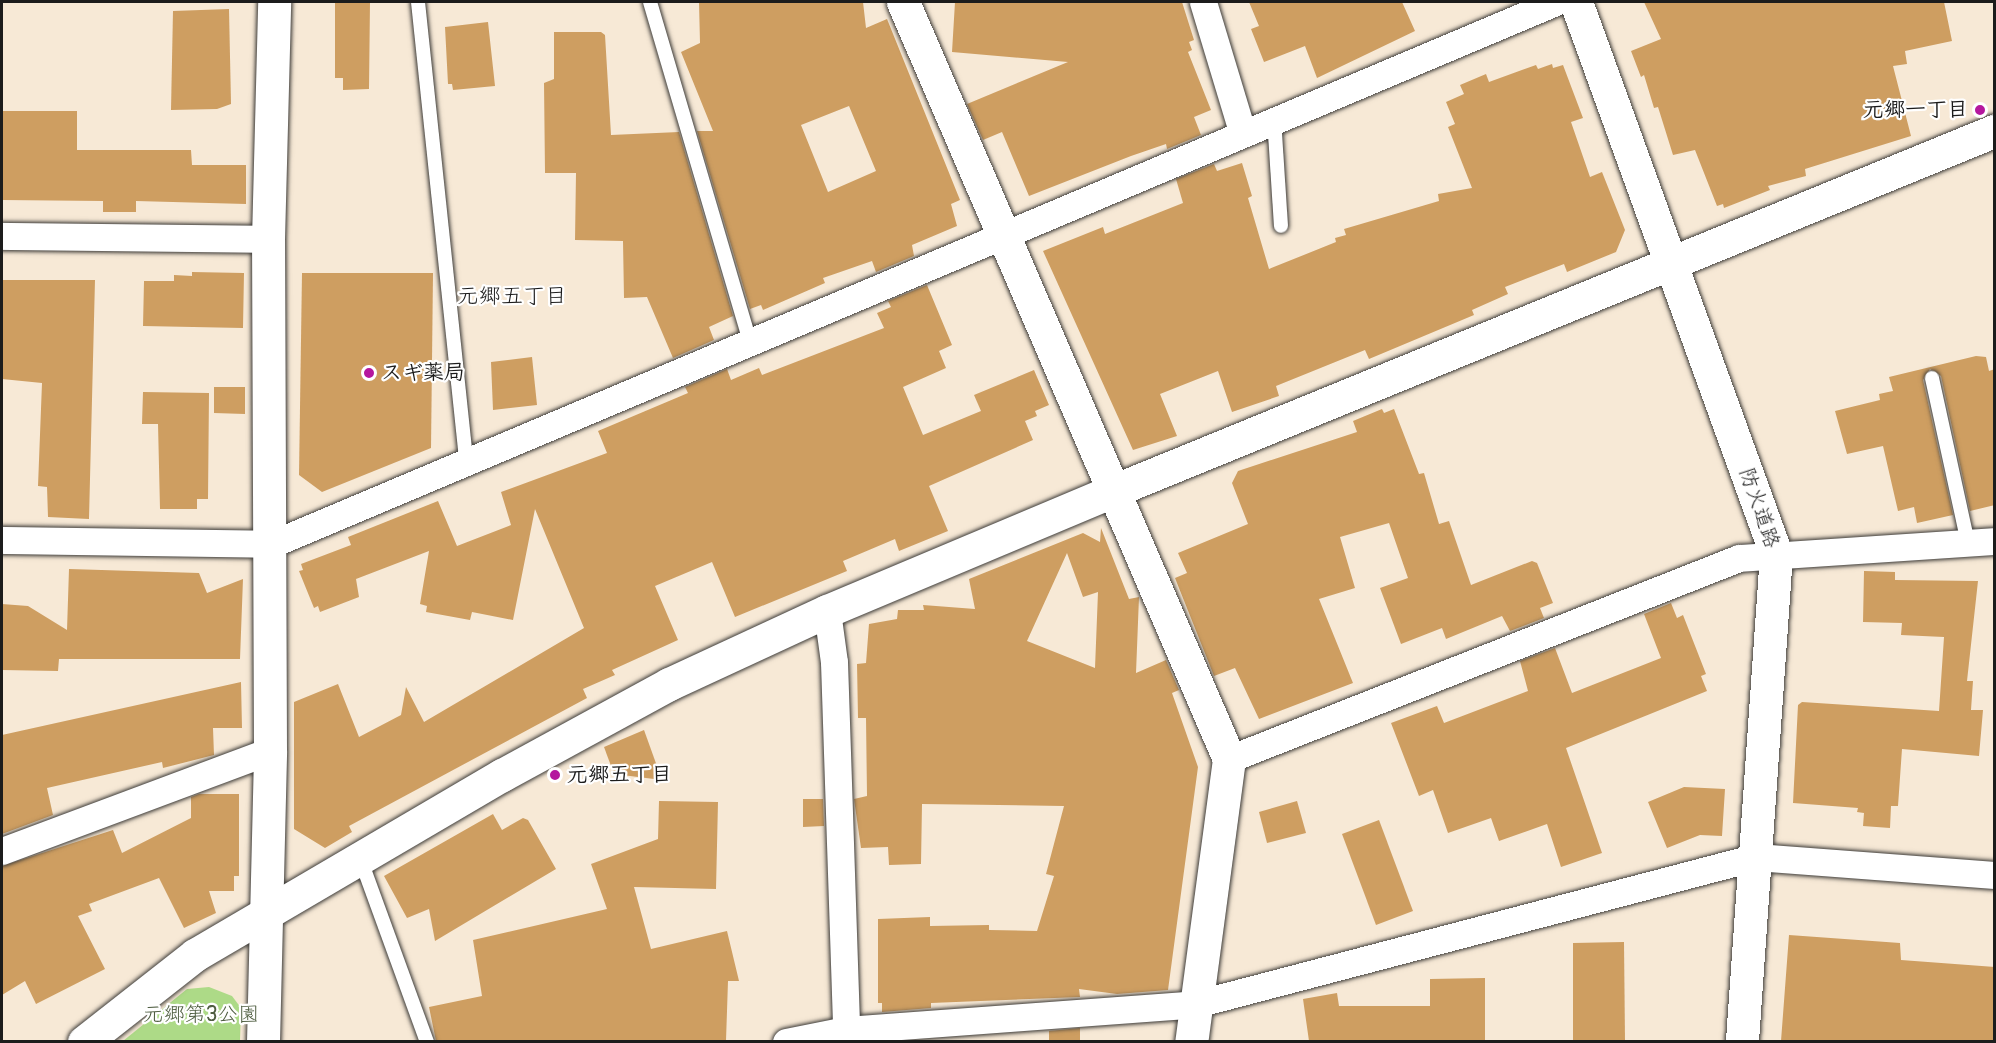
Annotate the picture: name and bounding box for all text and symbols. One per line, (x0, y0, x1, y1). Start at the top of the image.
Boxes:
place label: 元郷一丁目 (1863, 97, 1968, 123)
marker: 元郷一丁目 (1973, 103, 1987, 117)
district label: 元郷五丁目 (457, 284, 567, 310)
place label: スギ薬局 (381, 360, 465, 386)
marker: スギ薬局 (362, 366, 376, 380)
street label: 防火道路 (1733, 464, 1785, 552)
place label: 元郷五丁目 (567, 762, 672, 788)
marker: 元郷五丁目 (548, 768, 562, 782)
park label: 元郷第3公園 (143, 1002, 259, 1028)

